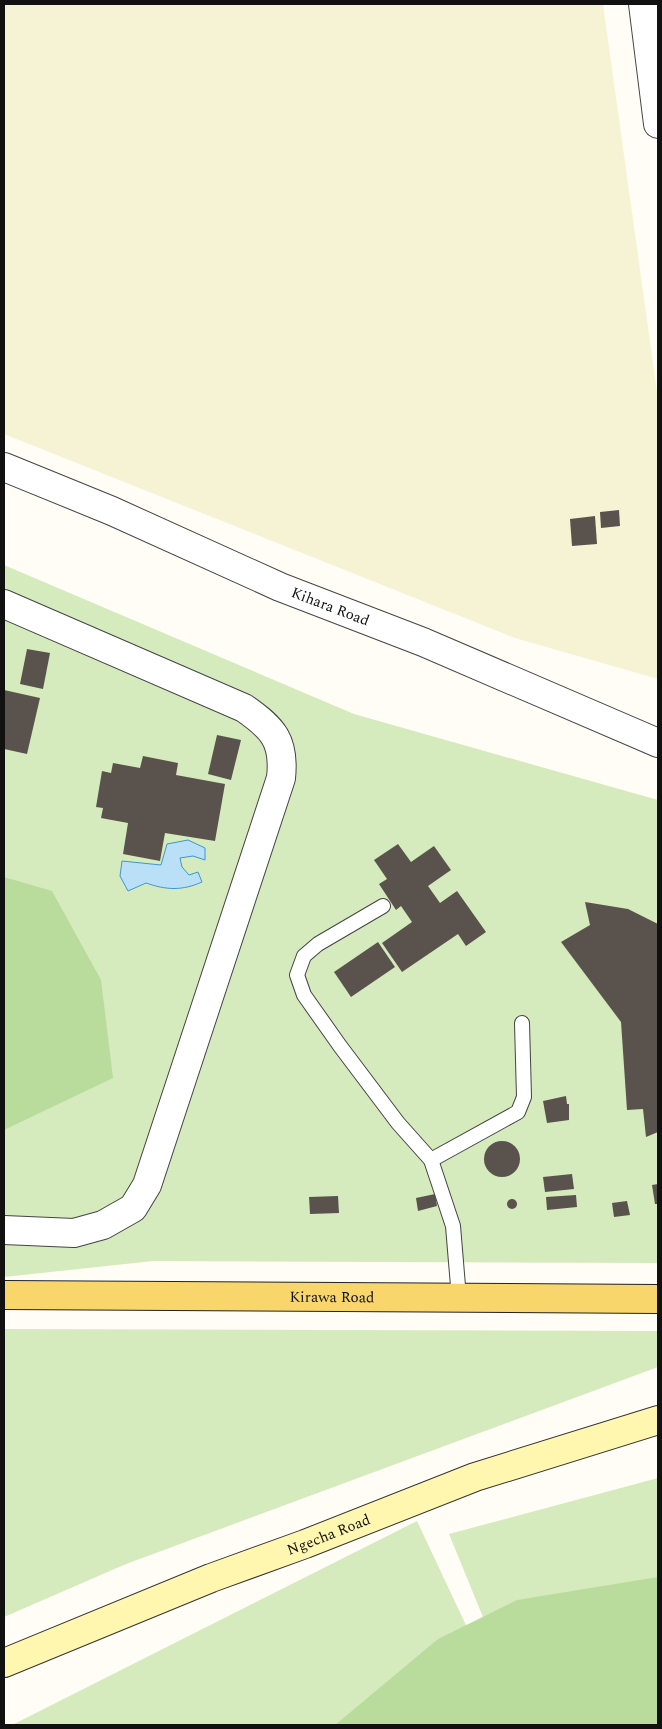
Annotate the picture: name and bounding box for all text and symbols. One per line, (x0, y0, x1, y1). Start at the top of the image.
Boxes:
street label: Kihara Road (288, 581, 373, 632)
street label: Kirawa Road (289, 1286, 375, 1309)
street label: Ngecha Road (284, 1508, 374, 1562)

